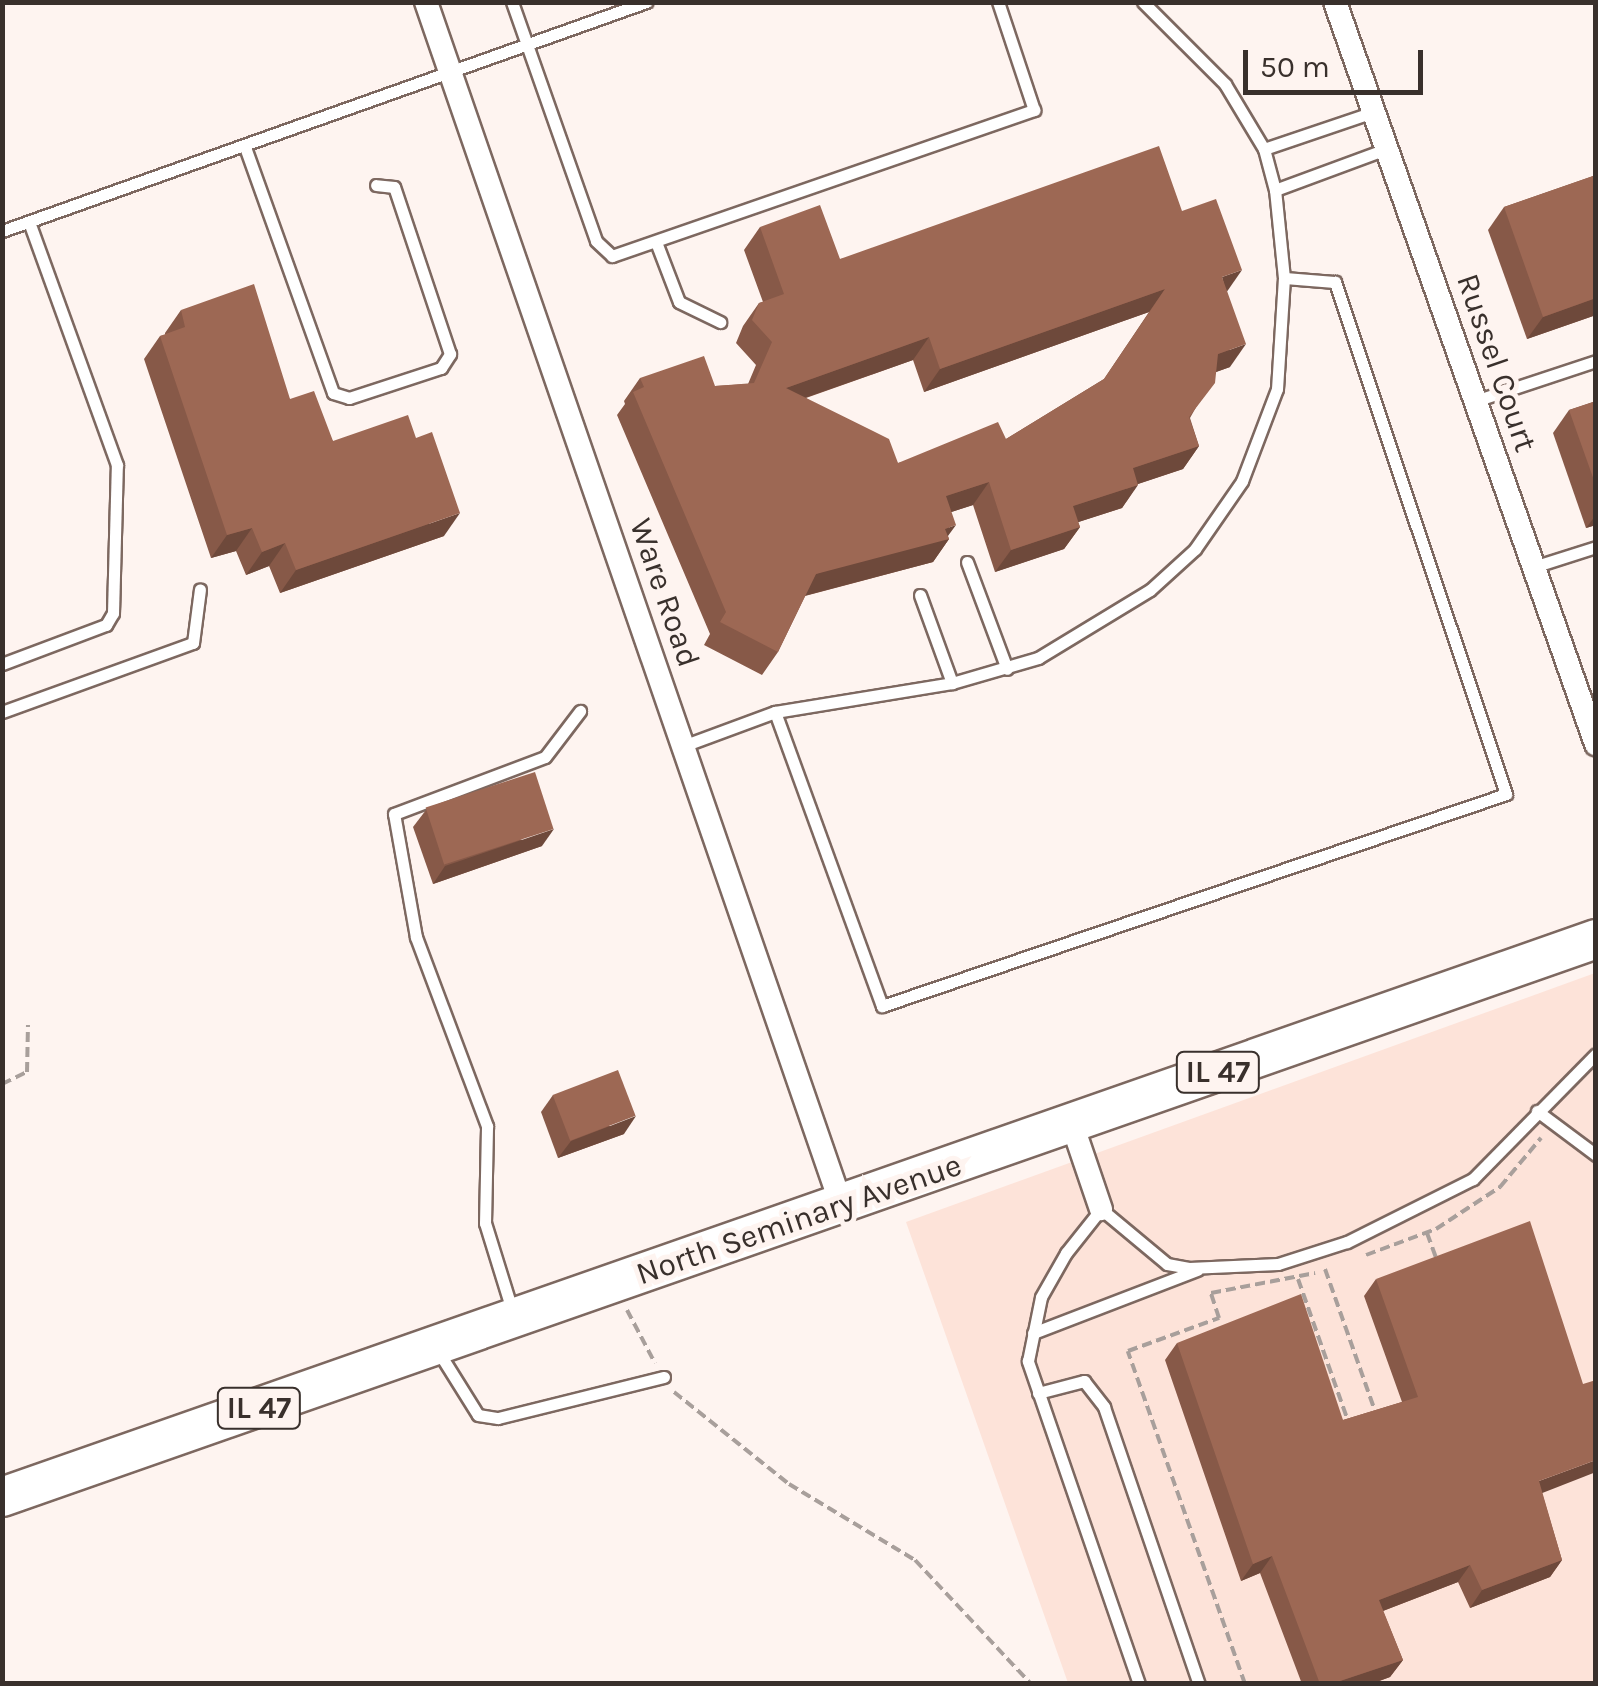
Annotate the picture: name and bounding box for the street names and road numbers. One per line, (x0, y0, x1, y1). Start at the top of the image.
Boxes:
street label: Russel Court (1448, 269, 1544, 457)
street label: Ware Road (621, 514, 707, 672)
road number: IL 47 (1176, 1047, 1260, 1097)
street label: North Seminary Avenue (631, 1146, 967, 1294)
road number: IL 47 (216, 1383, 302, 1433)

